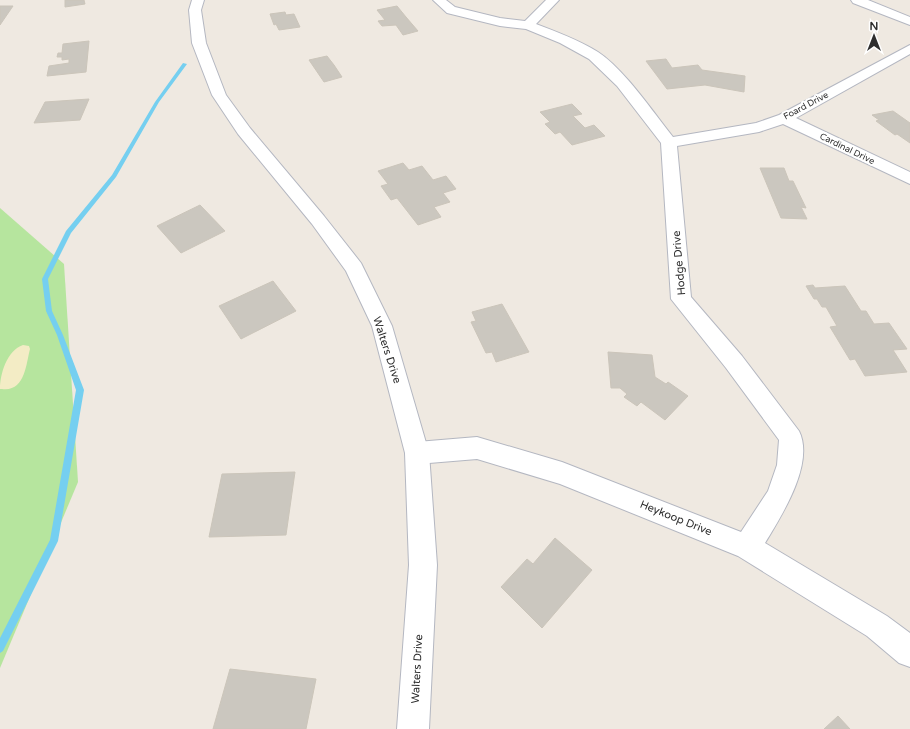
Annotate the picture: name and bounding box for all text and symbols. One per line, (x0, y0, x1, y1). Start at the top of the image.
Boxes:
north arrow (854, 16, 894, 56)
text: N (870, 20, 878, 33)
street label: Foard Drive (782, 90, 830, 122)
street label: Cardinal Drive (818, 131, 876, 167)
street label: Hodge Drive (670, 230, 688, 296)
street label: Walters Drive (370, 315, 404, 385)
street label: Heykoop Drive (638, 498, 714, 538)
street label: Walters Drive (409, 634, 425, 704)

